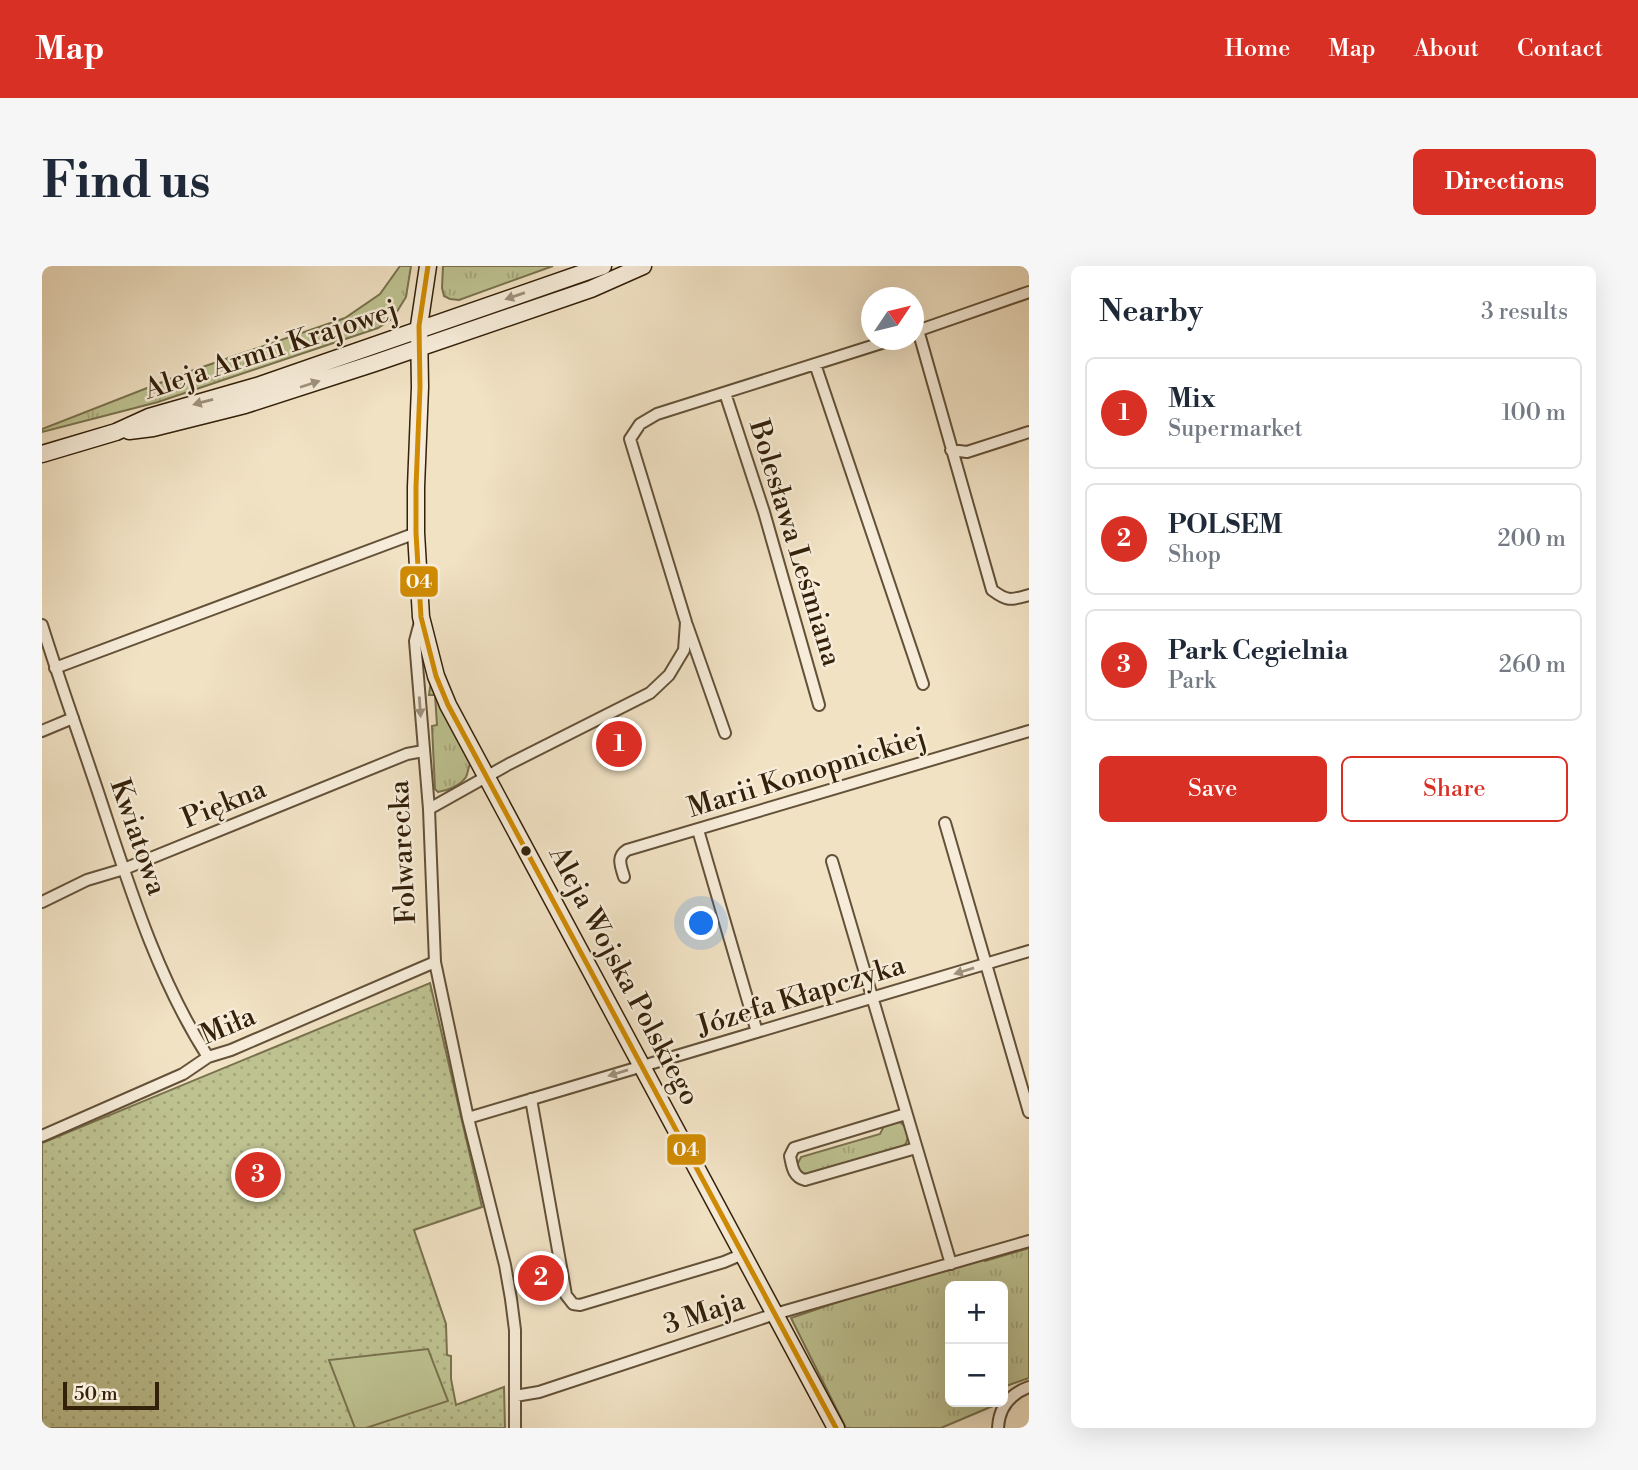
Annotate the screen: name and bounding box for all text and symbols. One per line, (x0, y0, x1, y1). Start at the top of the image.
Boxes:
text: Map (35, 29, 104, 70)
text: Home (1225, 34, 1290, 64)
text: Map (1328, 34, 1376, 64)
text: About (1414, 34, 1479, 64)
text: Contact (1517, 34, 1603, 64)
button: Directions (1413, 149, 1596, 215)
text: Find us (42, 152, 211, 213)
north arrow (861, 287, 924, 350)
one-way arrow (505, 291, 526, 302)
street label: Aleja Armii Krajowej (139, 292, 402, 408)
text: Nearby (1099, 293, 1203, 331)
text: 3 results (1481, 298, 1568, 326)
one-way arrow (299, 378, 320, 389)
text: Mix (1168, 383, 1215, 415)
one-way arrow (192, 397, 214, 408)
text: 1 (1118, 399, 1130, 427)
text: 100 m (1501, 399, 1566, 427)
street label: Bolesława Leśmiana (741, 415, 849, 671)
text: Supermarket (1168, 415, 1303, 443)
text: POLSEM (1168, 509, 1283, 541)
text: 2 (1117, 525, 1131, 553)
text: 200 m (1498, 525, 1566, 553)
text: Shop (1168, 541, 1221, 569)
line badge: 04 (399, 565, 439, 598)
text: 04 (406, 570, 433, 594)
text: Park Cegielnia (1168, 635, 1348, 667)
text: 3 (1117, 651, 1131, 679)
text: 260 m (1499, 651, 1566, 679)
text: Park (1168, 667, 1216, 695)
one-way arrow (415, 697, 426, 719)
pin: 1 (596, 718, 642, 770)
street label: Marii Konopnickiej (683, 720, 931, 826)
button: Save (1099, 756, 1327, 822)
button: Share (1341, 756, 1568, 822)
street label: Piękna (177, 771, 272, 837)
street label: Kwiatowa (102, 774, 174, 901)
street label: Folwarecka (382, 778, 424, 925)
street label: Aleja Wojska Polskiego (540, 839, 707, 1112)
unlabelled marker (519, 844, 533, 858)
your location (684, 906, 718, 940)
street label: Józefa Kłapczyka (692, 948, 910, 1045)
one-way arrow (953, 966, 974, 976)
street label: Miła (195, 999, 262, 1053)
one-way arrow (607, 1069, 628, 1079)
line badge: 04 (666, 1133, 707, 1166)
text: 04 (673, 1138, 700, 1162)
pin: 3 (235, 1149, 281, 1201)
pin: 2 (518, 1252, 564, 1304)
map controls (945, 1281, 1008, 1407)
button: + (945, 1281, 1008, 1344)
street label: 3 Maja (659, 1283, 750, 1343)
button: − (945, 1344, 1008, 1407)
scale bar (63, 1379, 159, 1411)
text: 50 m (74, 1382, 118, 1406)

